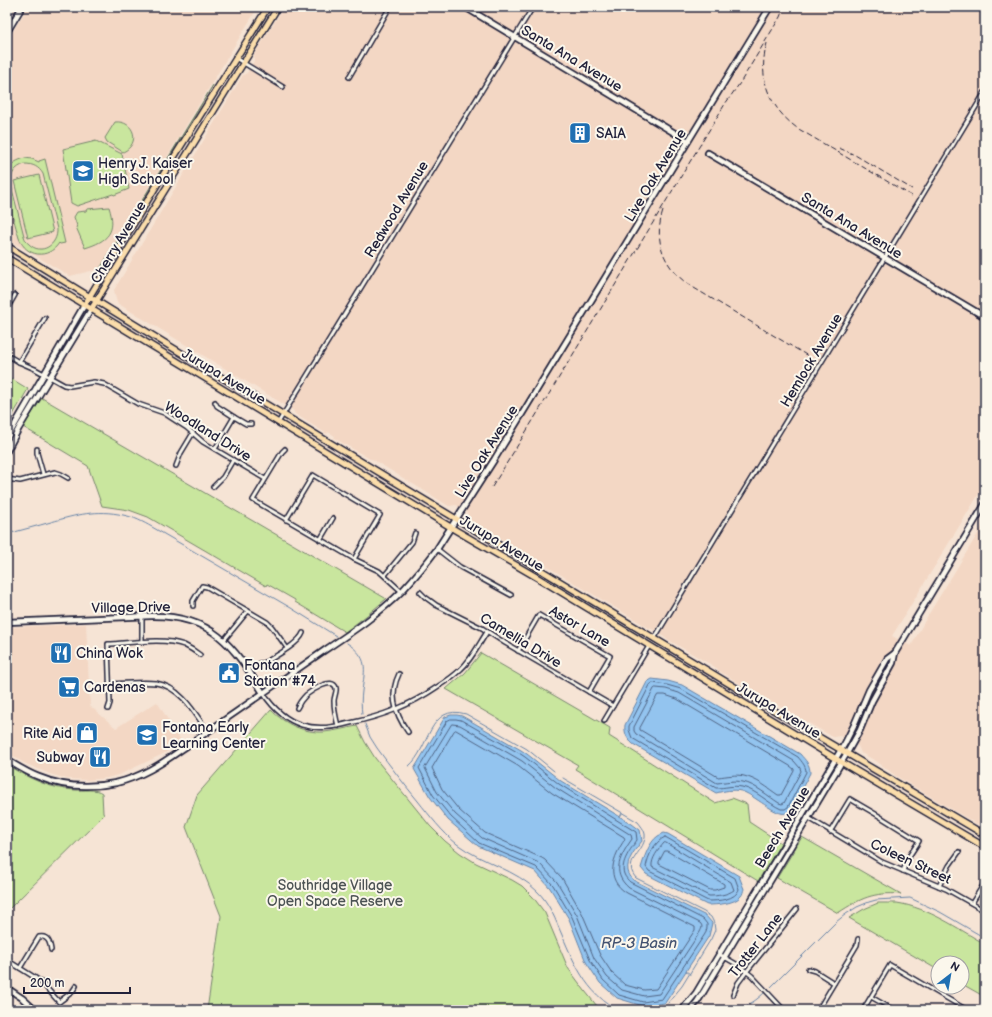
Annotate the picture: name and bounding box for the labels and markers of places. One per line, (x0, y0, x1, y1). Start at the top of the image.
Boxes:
building icon: SAIA (567, 120, 593, 146)
place label: SAIA (596, 125, 626, 142)
place label: Henry J. Kaiser High School (98, 155, 193, 188)
school or university icon: Henry J. Kaiser High School (70, 158, 96, 184)
restaurant icon: China Wok (48, 640, 74, 666)
place label: China Wok (76, 645, 143, 662)
place label: Fontana Station #74 (244, 657, 316, 690)
public building icon: Fontana Station #74 (216, 660, 242, 686)
supermarket icon: Cardenas (56, 674, 82, 700)
place label: Cardenas (84, 679, 146, 696)
place label: Fontana Early Learning Center (162, 719, 266, 752)
shop icon: Rite Aid (74, 720, 100, 746)
school or university icon: Fontana Early Learning Center (134, 722, 160, 748)
place label: Rite Aid (23, 725, 72, 742)
restaurant icon: Subway (87, 744, 113, 770)
place label: Subway (36, 749, 85, 766)

